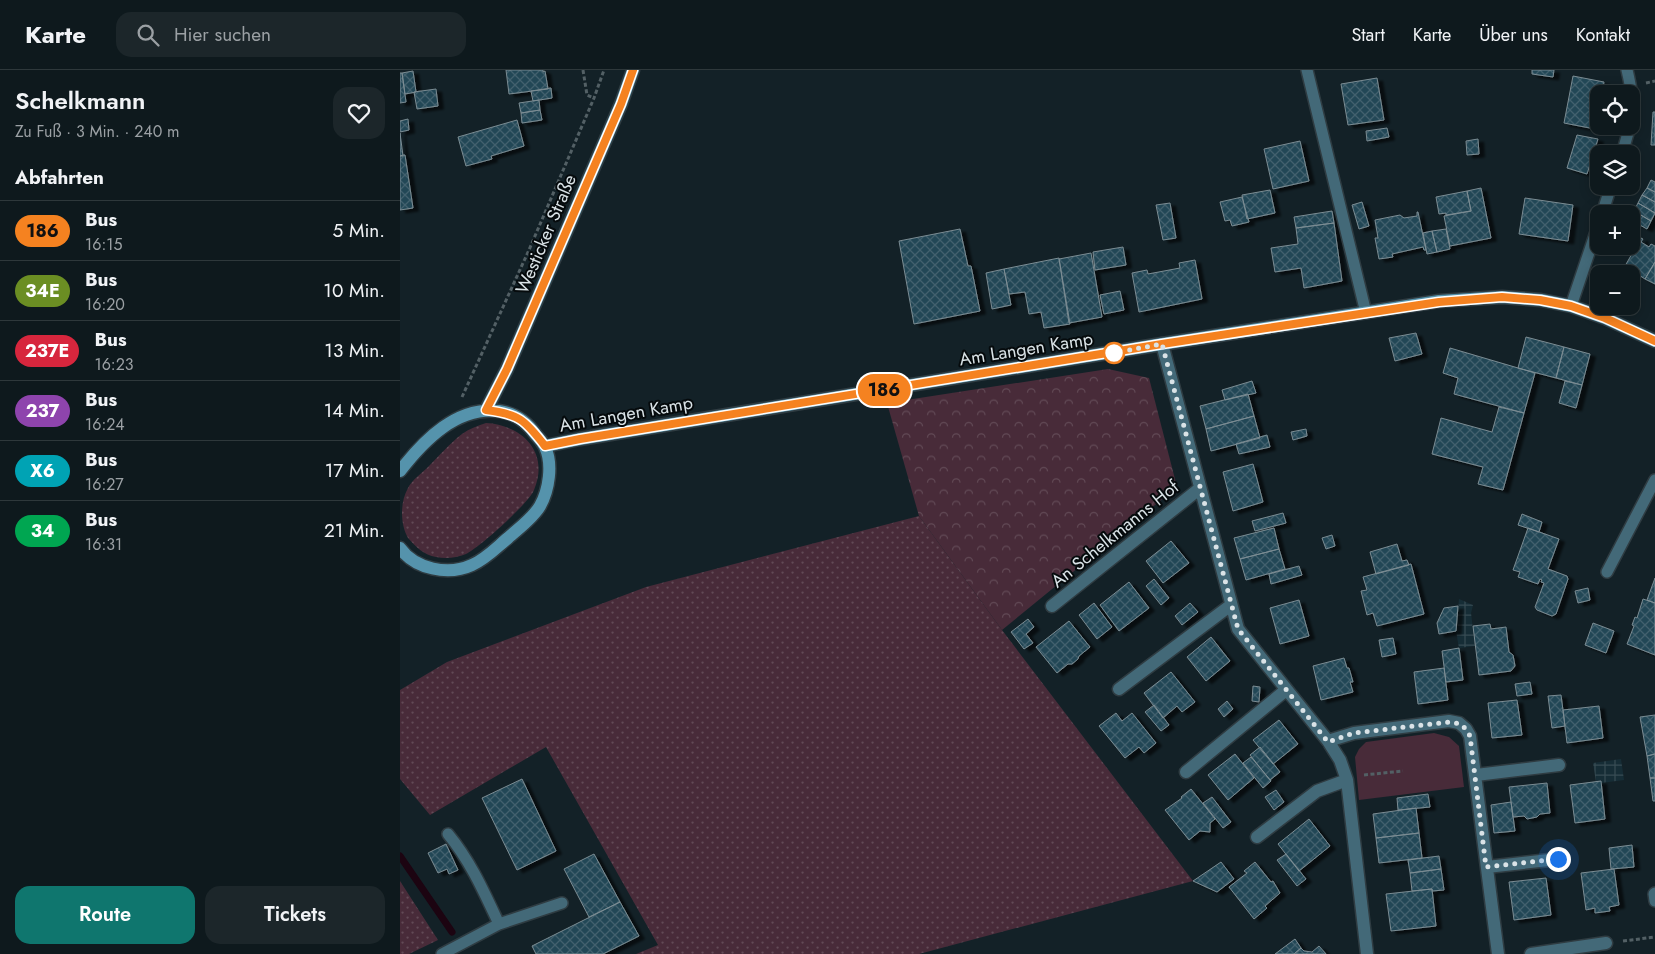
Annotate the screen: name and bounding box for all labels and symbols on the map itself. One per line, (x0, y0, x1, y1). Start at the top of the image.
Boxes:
street label: Westicker Straße (509, 170, 583, 298)
street label: Am Langen Kamp (957, 326, 1095, 372)
unlabelled marker (1103, 342, 1125, 364)
line badge: 186 (855, 374, 913, 406)
street label: Am Langen Kamp (557, 389, 695, 439)
street label: An Schelkmanns Hof (1045, 474, 1185, 594)
your location (1546, 847, 1571, 872)

